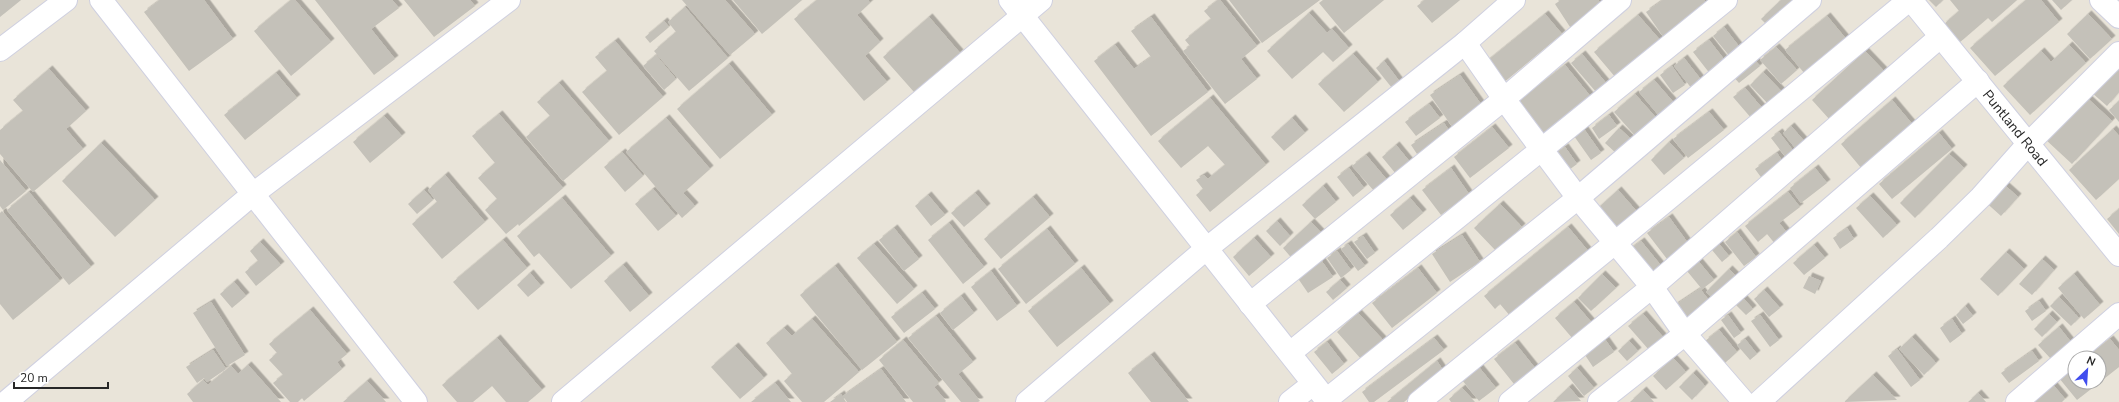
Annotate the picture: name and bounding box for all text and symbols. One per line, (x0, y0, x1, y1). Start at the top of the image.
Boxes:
street label: Puntland Road (1978, 86, 2052, 170)
north arrow (2067, 350, 2107, 390)
text: N (2084, 353, 2098, 370)
scale bar (14, 364, 108, 390)
text: 20 m (20, 370, 48, 386)

